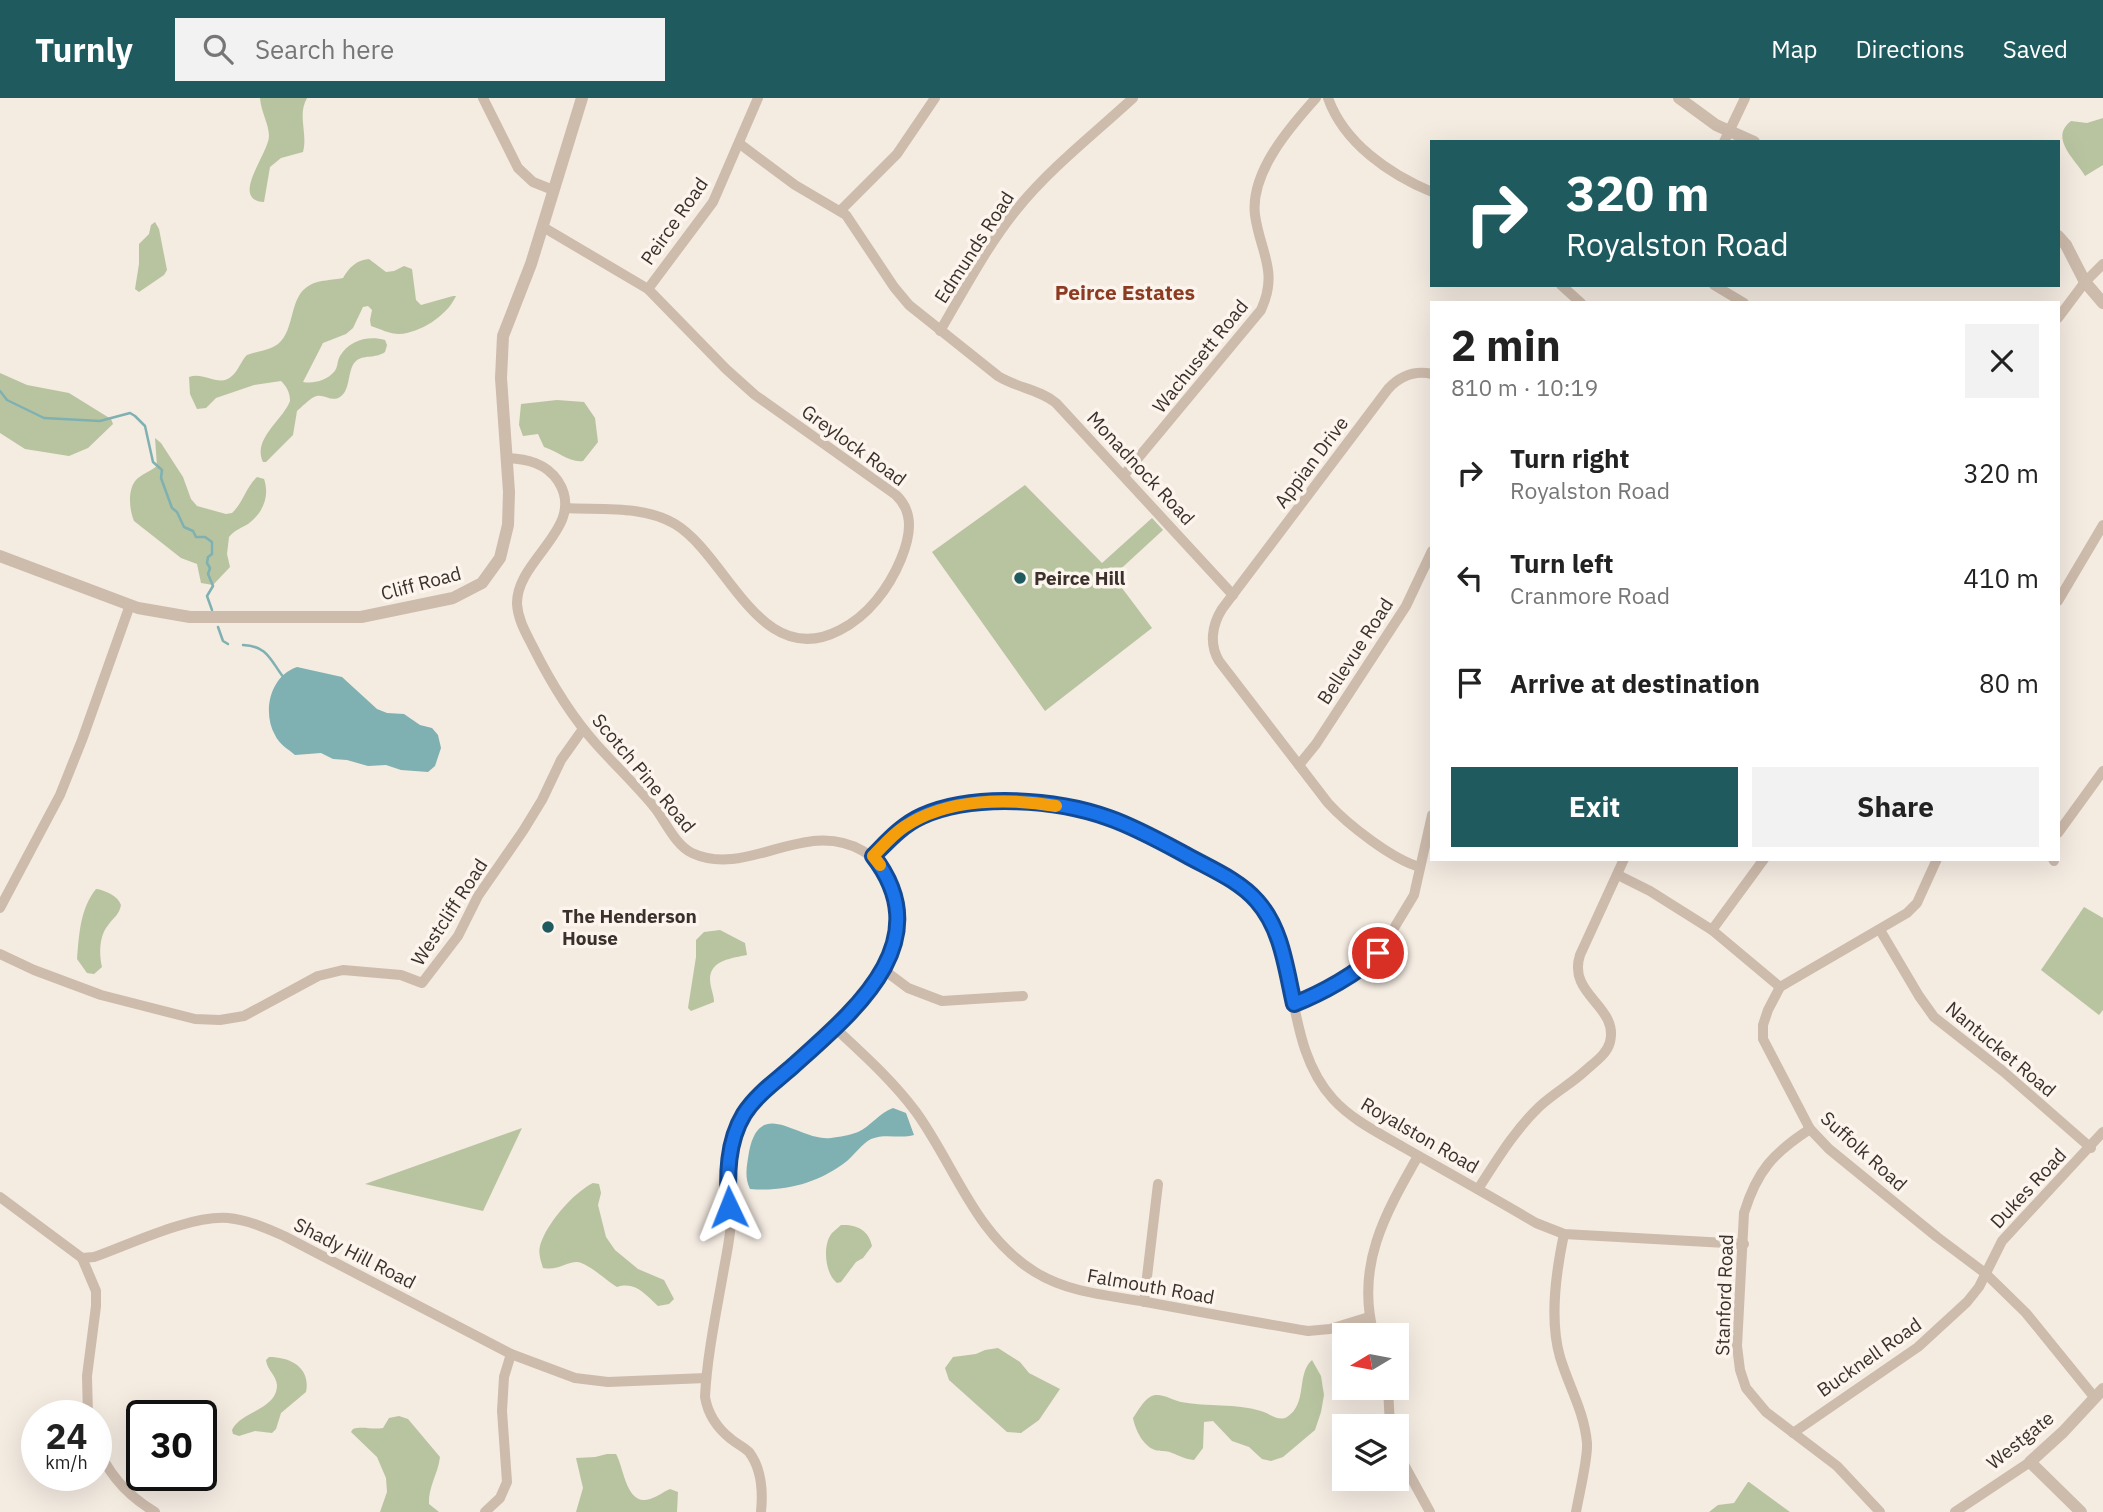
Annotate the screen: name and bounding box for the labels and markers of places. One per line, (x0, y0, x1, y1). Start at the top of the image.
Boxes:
place label: Peirce Hill (1034, 566, 1125, 590)
marker: Peirce Hill (1012, 570, 1028, 586)
place label: The Henderson House (562, 904, 697, 950)
marker: The Henderson House (540, 919, 556, 935)
pin (1348, 923, 1408, 983)

